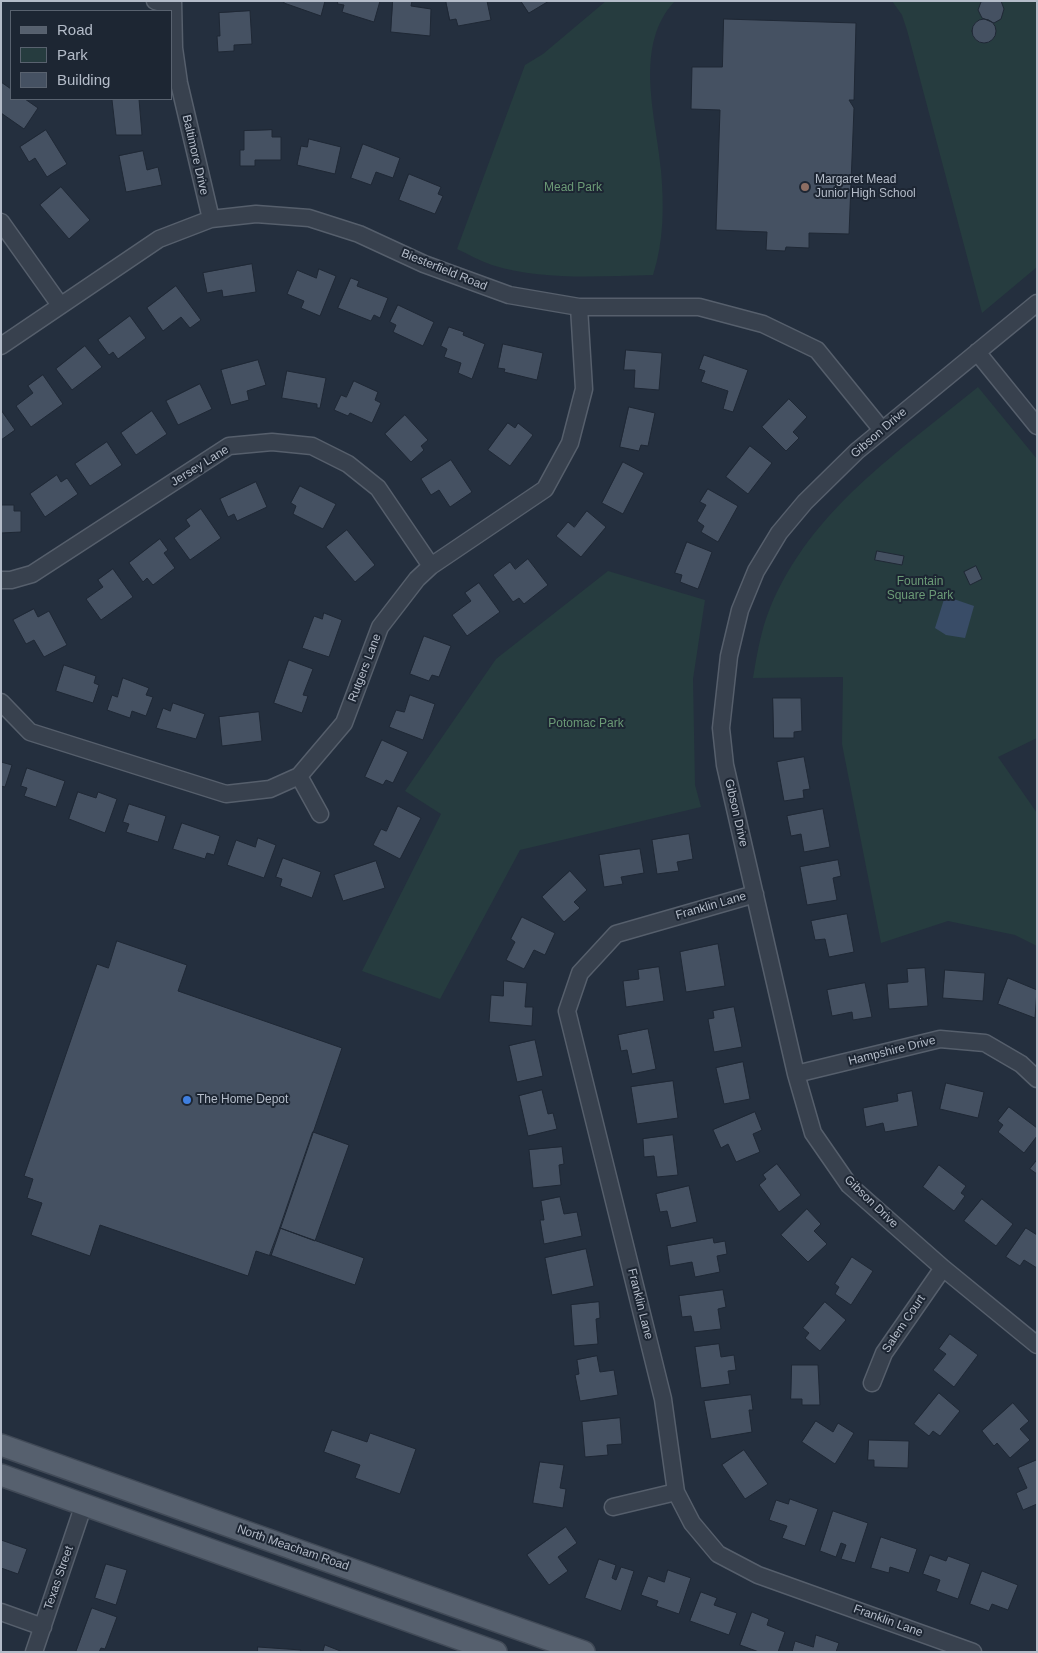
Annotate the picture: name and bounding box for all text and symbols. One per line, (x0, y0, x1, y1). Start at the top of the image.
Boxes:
legend (10, 10, 172, 100)
text: Road (57, 21, 93, 38)
text: Park (57, 46, 88, 63)
text: Building (57, 71, 110, 88)
street label: Baltimore Drive (179, 113, 211, 197)
place label: Margaret Mead Junior High School (815, 173, 916, 201)
park label: Mead Park (544, 181, 602, 195)
marker: Margaret Mead Junior High School (799, 181, 811, 193)
street label: Biesterfield Road (399, 246, 489, 294)
street label: Gibson Drive (848, 405, 910, 461)
street label: Jersey Lane (168, 443, 232, 489)
park label: Fountain Square Park (887, 575, 953, 603)
street label: Rutgers Lane (345, 632, 385, 704)
park label: Potomac Park (548, 717, 624, 731)
street label: Gibson Drive (721, 778, 751, 848)
street label: Franklin Lane (674, 889, 748, 923)
street label: Hampshire Drive (847, 1033, 937, 1069)
place label: The Home Depot (197, 1093, 288, 1107)
marker: The Home Depot (181, 1094, 193, 1106)
street label: Gibson Drive (841, 1173, 901, 1231)
street label: Franklin Lane (624, 1267, 656, 1341)
street label: Salem Court (879, 1292, 929, 1356)
street label: North Meacham Road (235, 1522, 351, 1574)
street label: Texas Street (41, 1544, 77, 1612)
street label: Franklin Lane (851, 1602, 925, 1640)

